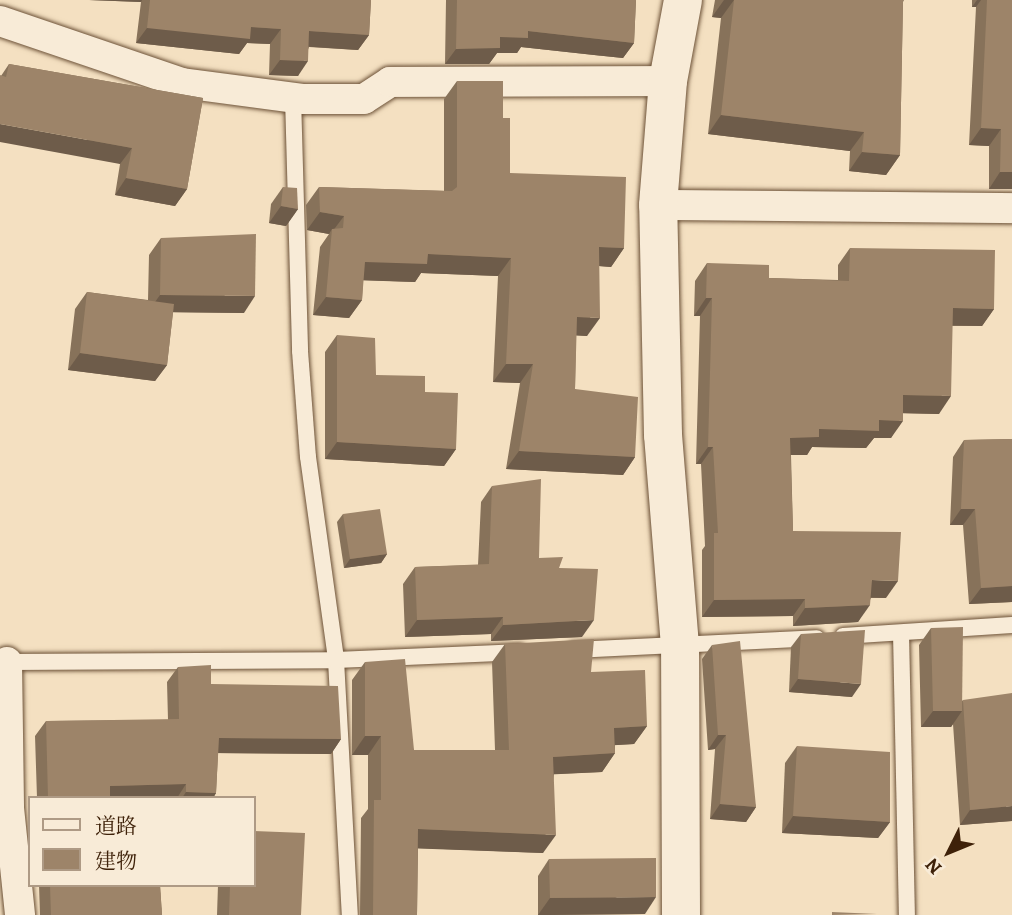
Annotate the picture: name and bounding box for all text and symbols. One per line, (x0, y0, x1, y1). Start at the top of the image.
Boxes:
legend (28, 796, 256, 887)
text: 道路 (95, 812, 137, 840)
north arrow (914, 817, 984, 887)
text: 建物 (95, 847, 137, 875)
text: N (919, 852, 948, 880)

